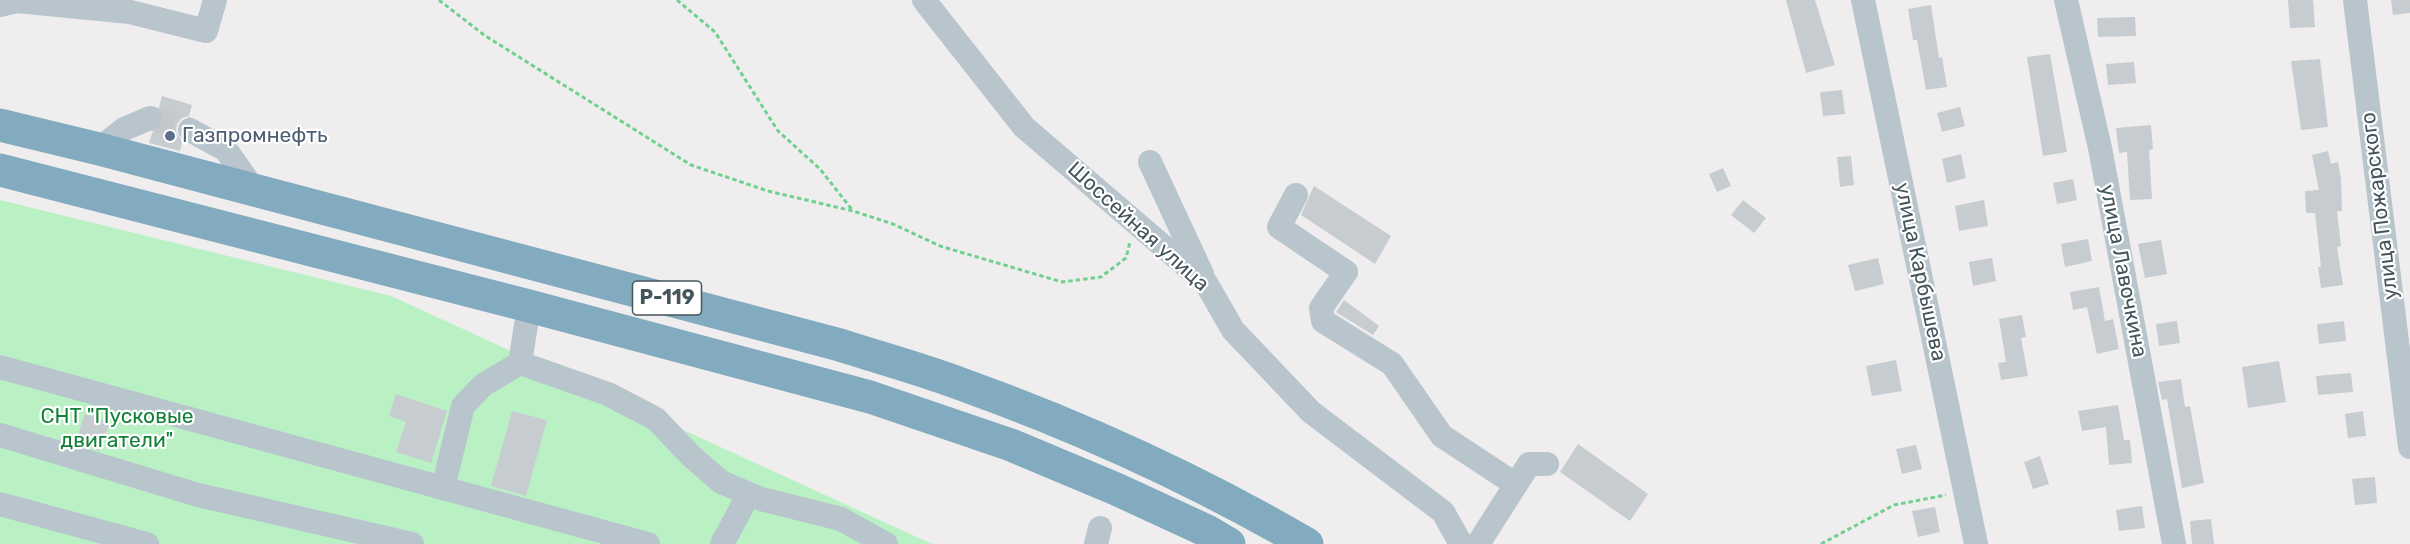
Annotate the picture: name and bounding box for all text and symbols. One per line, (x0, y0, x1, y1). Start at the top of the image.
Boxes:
street label: улица Пожарского (2356, 111, 2404, 301)
place label: Газпромнефть (182, 123, 328, 149)
marker: Газпромнефть (163, 129, 177, 143)
street label: Шоссейная улица (1062, 157, 1214, 297)
street label: улица Карбышева (1889, 180, 1951, 364)
street label: улица Лавочкина (2094, 182, 2152, 360)
road number: Р-119 (632, 281, 702, 315)
park label: СНТ "Пусковые двигатели" (40, 404, 194, 454)

